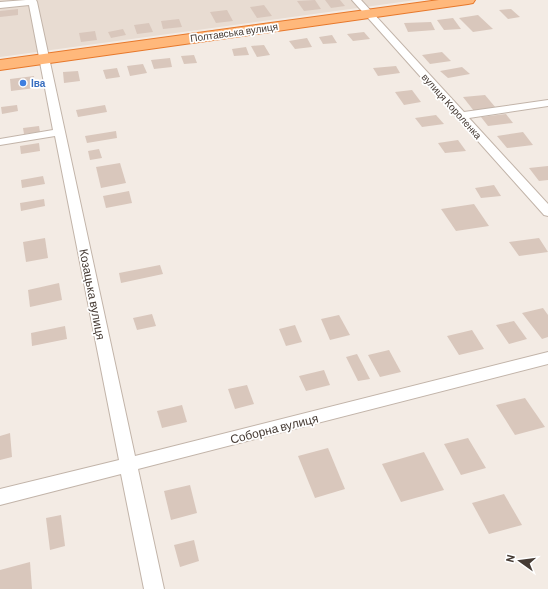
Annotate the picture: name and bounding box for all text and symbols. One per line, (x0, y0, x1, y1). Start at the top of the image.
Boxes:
street label: Полтавська вулиця (189, 20, 279, 44)
street label: вулиця Короленка (420, 71, 485, 141)
place label: Іва (31, 77, 46, 89)
marker: Іва (18, 78, 28, 88)
street label: Козацька вулиця (76, 247, 109, 341)
street label: Соборна вулиця (229, 410, 320, 447)
north arrow (500, 541, 540, 581)
text: N (503, 553, 517, 564)

